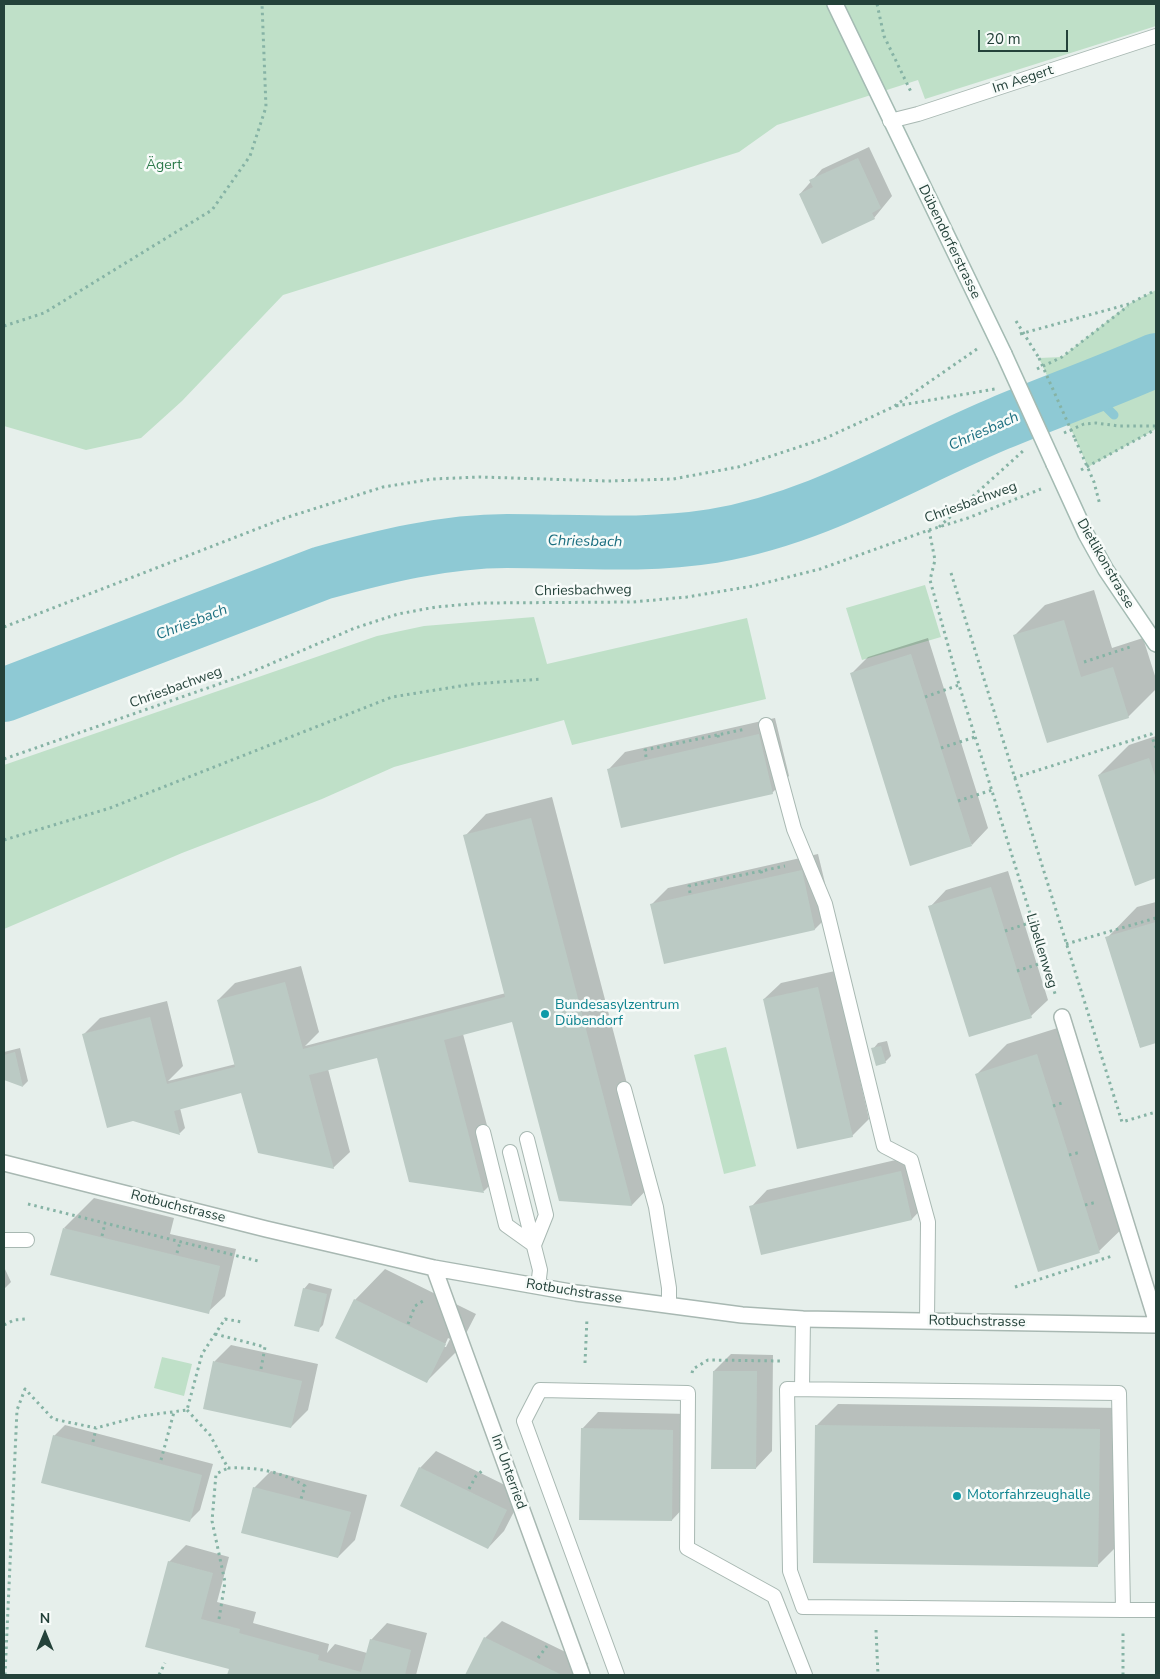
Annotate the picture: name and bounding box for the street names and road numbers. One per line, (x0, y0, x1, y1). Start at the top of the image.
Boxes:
street label: Im Aegert (991, 62, 1055, 98)
street label: Dübendorferstrasse (914, 182, 984, 302)
street label: Chriesbachweg (923, 479, 1019, 527)
street label: Dietlikonstrasse (1073, 516, 1137, 612)
street label: Chriesbachweg (534, 582, 632, 600)
street label: Chriesbachweg (128, 664, 224, 712)
street label: Libellenweg (1022, 912, 1060, 990)
street label: Rotbuchstrasse (129, 1187, 227, 1227)
street label: Rotbuchstrasse (525, 1276, 623, 1308)
street label: Rotbuchstrasse (928, 1313, 1026, 1331)
street label: Im Unterried (487, 1432, 529, 1512)

